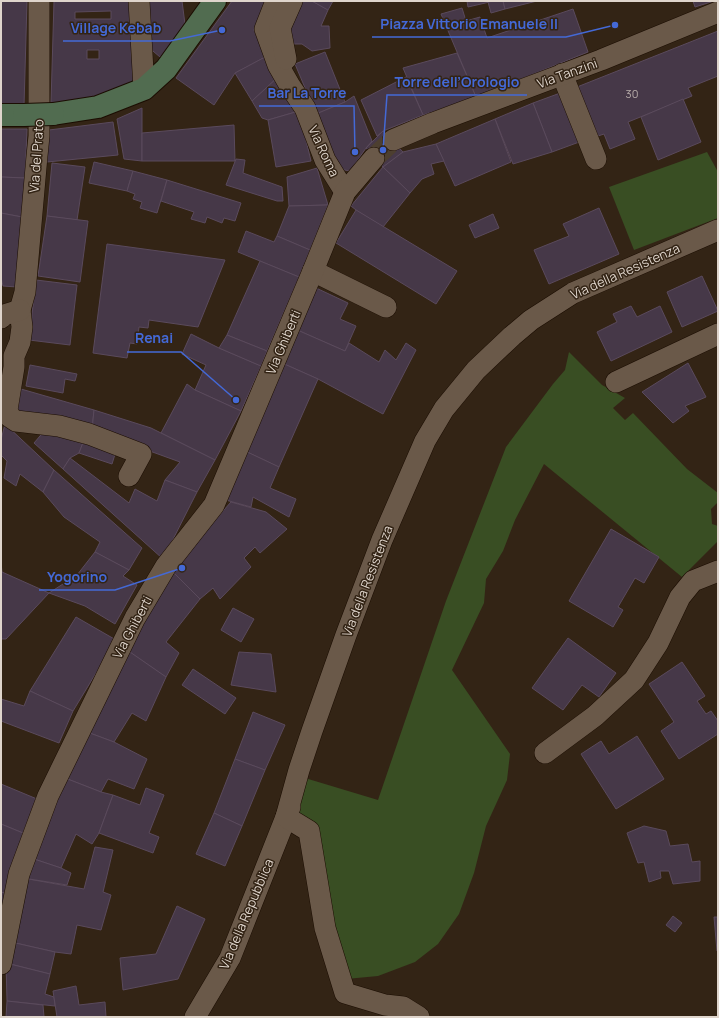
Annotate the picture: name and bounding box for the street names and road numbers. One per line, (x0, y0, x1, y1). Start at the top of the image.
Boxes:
street label: Via Tanzini (534, 54, 600, 92)
street label: Via del Prato (24, 118, 48, 193)
street label: Via Roma (304, 122, 344, 180)
street label: Via della Resistenza (567, 239, 683, 303)
street label: Via Ghiberti (261, 307, 305, 377)
street label: Via della Resistenza (337, 523, 397, 639)
street label: Via Ghiberti (108, 592, 156, 662)
street label: Via della Repubblica (215, 856, 277, 972)

